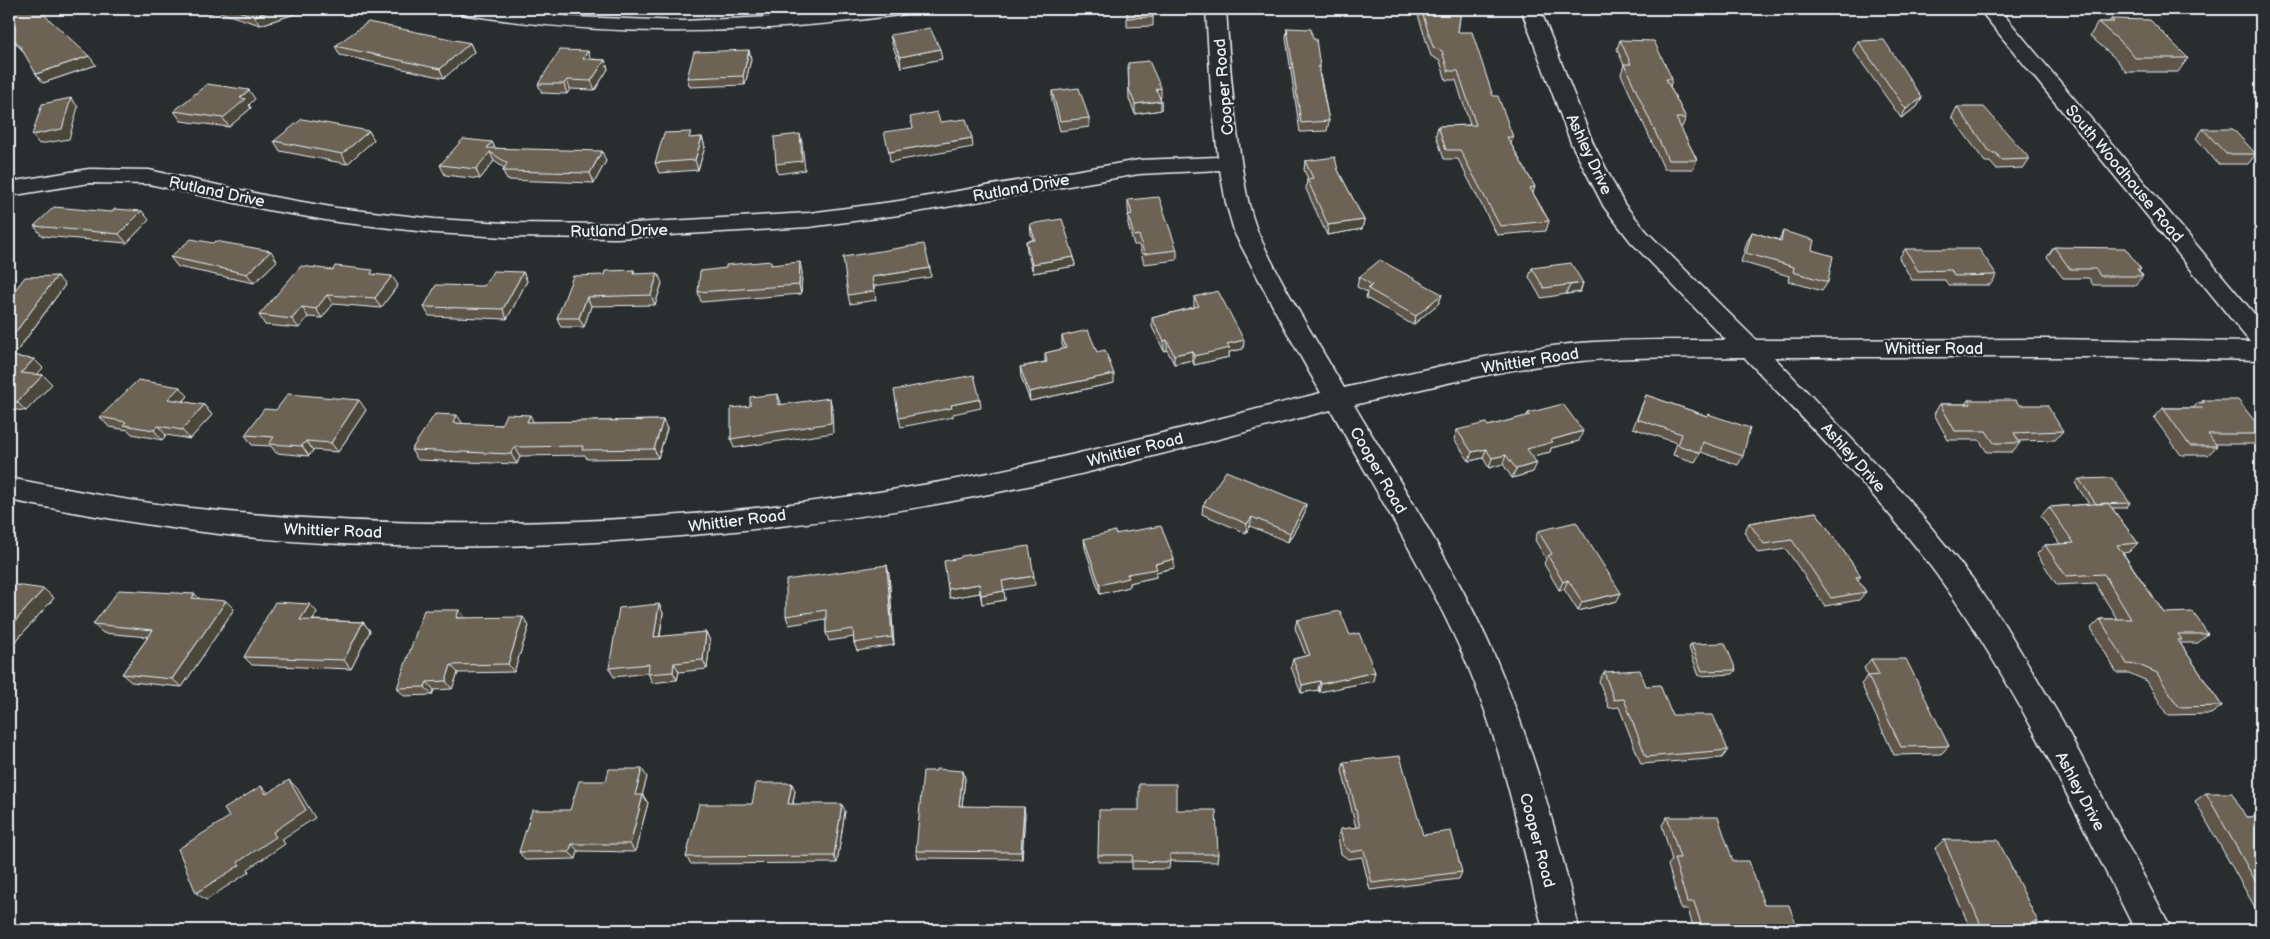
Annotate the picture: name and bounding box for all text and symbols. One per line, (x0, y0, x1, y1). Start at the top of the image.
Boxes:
street label: Cooper Road (1211, 38, 1238, 136)
street label: South Woodhouse Road (2061, 102, 2187, 246)
street label: Ashley Drive (1562, 111, 1616, 198)
street label: Rutland Drive (971, 171, 1072, 206)
street label: Rutland Drive (167, 173, 267, 212)
street label: Rutland Drive (570, 221, 669, 242)
street label: Whittier Road (1885, 340, 1983, 359)
street label: Whittier Road (1480, 344, 1580, 379)
street label: Ashley Drive (1817, 419, 1889, 497)
street label: Cooper Road (1345, 424, 1410, 518)
street label: Whittier Road (1085, 429, 1185, 472)
street label: Whittier Road (687, 506, 787, 537)
street label: Whittier Road (283, 520, 382, 543)
street label: Ashley Drive (2051, 749, 2109, 835)
street label: Cooper Road (1515, 791, 1558, 890)

